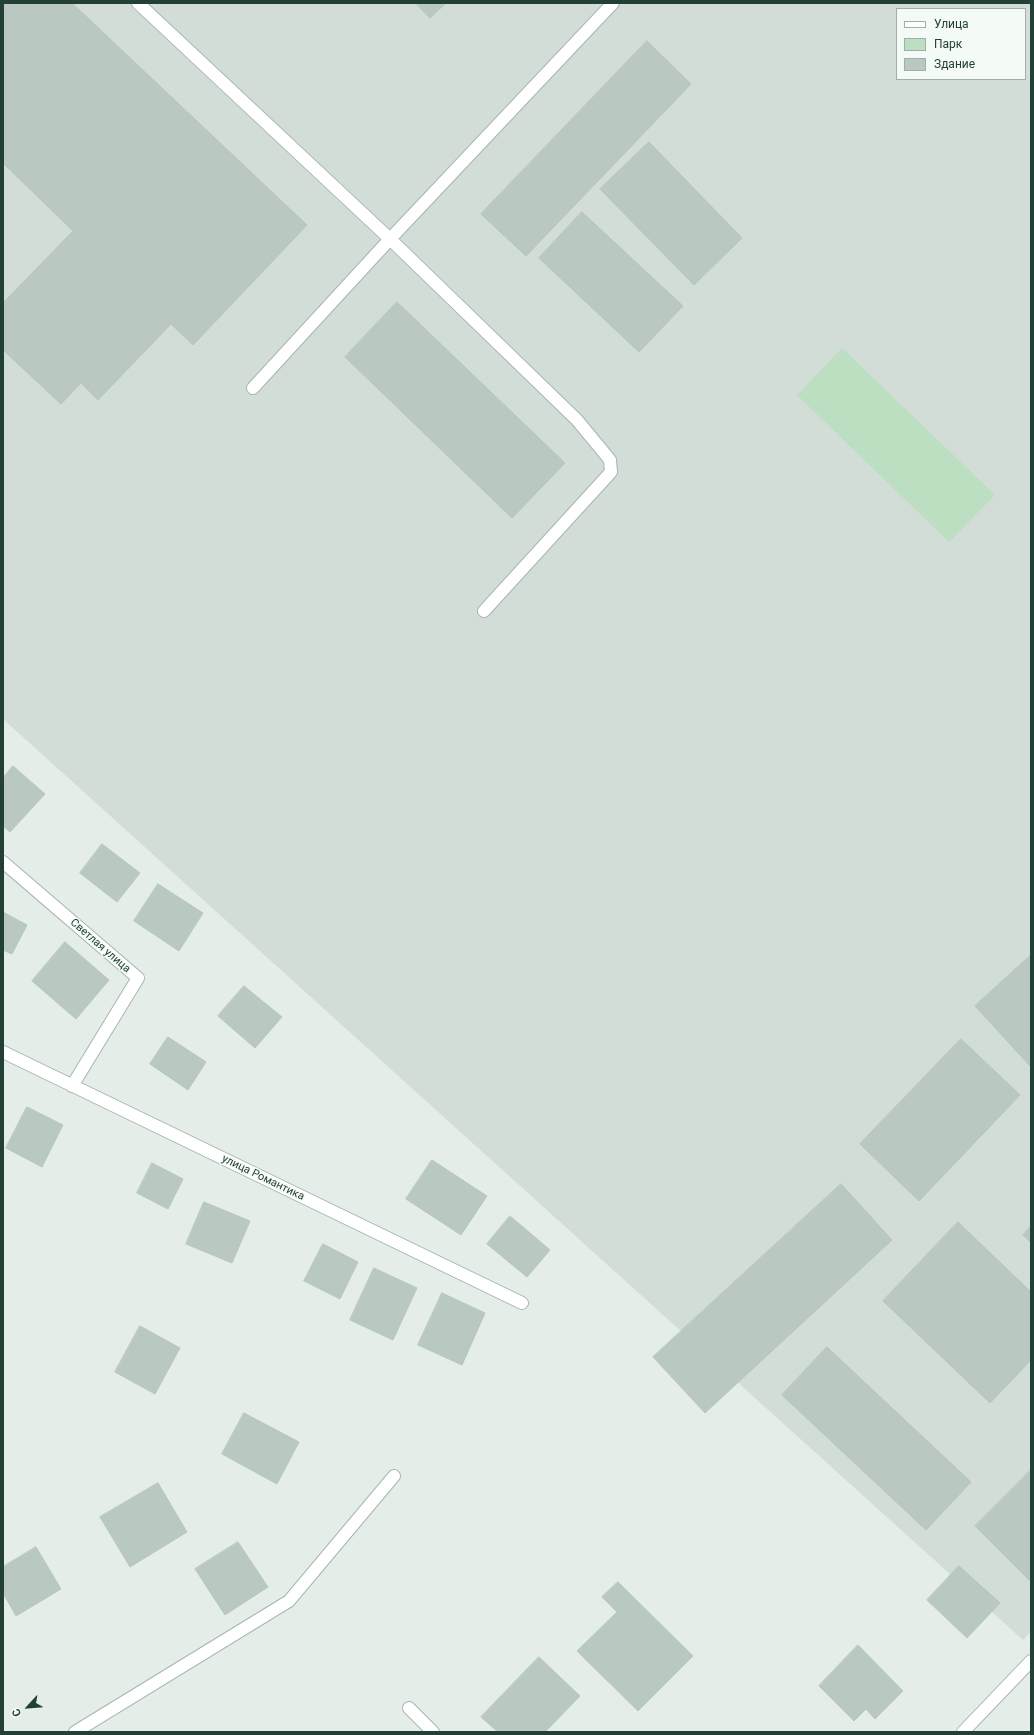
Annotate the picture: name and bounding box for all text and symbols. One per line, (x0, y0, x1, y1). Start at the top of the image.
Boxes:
legend (896, 8, 1026, 80)
text: Улица (934, 17, 969, 31)
text: Парк (934, 37, 962, 51)
text: Здание (934, 57, 975, 71)
street label: Светлая улица (67, 916, 133, 976)
street label: улица Романтика (220, 1152, 306, 1204)
north arrow (8, 1687, 48, 1727)
text: С (9, 1706, 24, 1719)

